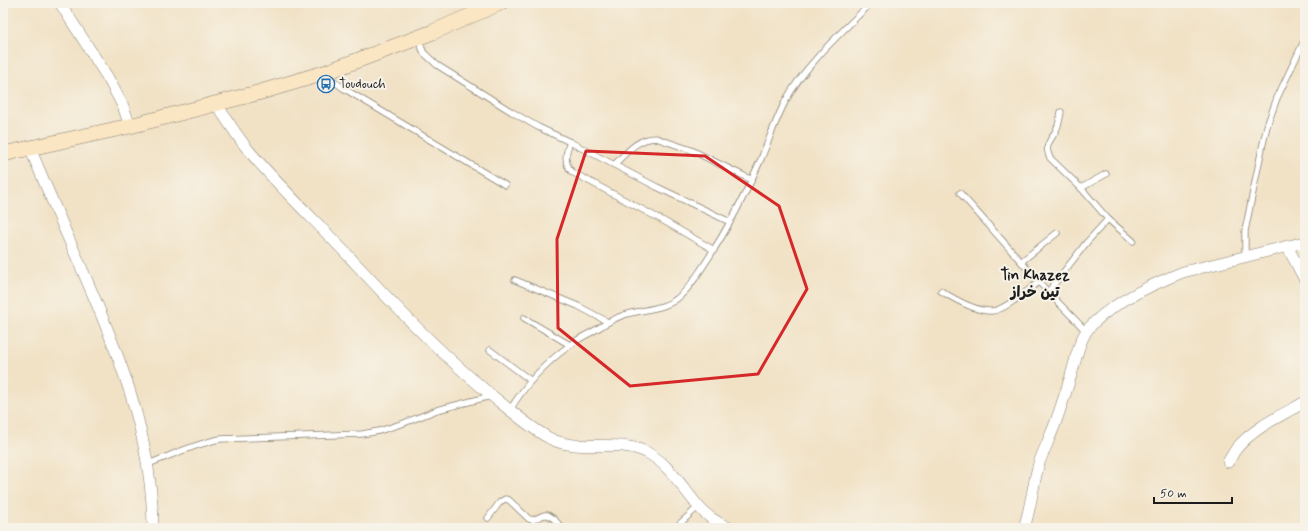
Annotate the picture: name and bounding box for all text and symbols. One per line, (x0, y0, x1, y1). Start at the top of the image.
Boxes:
bus stop icon: Toudouch (316, 74, 336, 94)
place label: Toudouch (339, 76, 386, 93)
district label: Tin Khazez تين خراز (1000, 266, 1070, 303)
scale bar (1154, 479, 1232, 505)
text: 50 m (1160, 486, 1187, 502)

